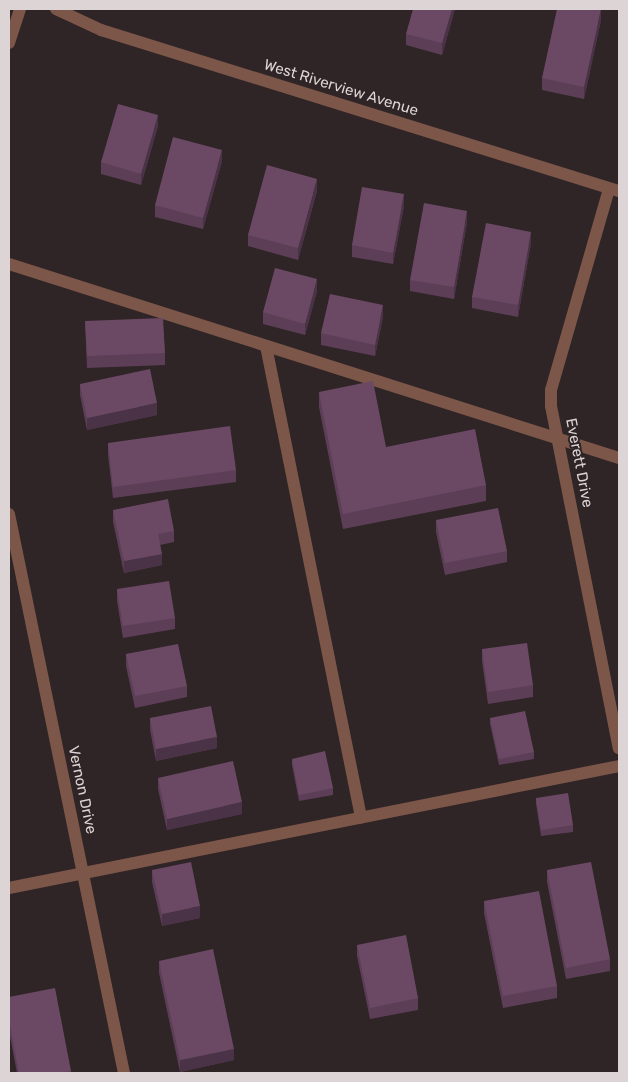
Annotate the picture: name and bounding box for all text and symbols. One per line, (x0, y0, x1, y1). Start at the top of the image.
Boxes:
street label: West Riverview Avenue (261, 56, 421, 120)
street label: Everett Drive (562, 417, 596, 509)
street label: Vernon Drive (64, 744, 100, 836)

